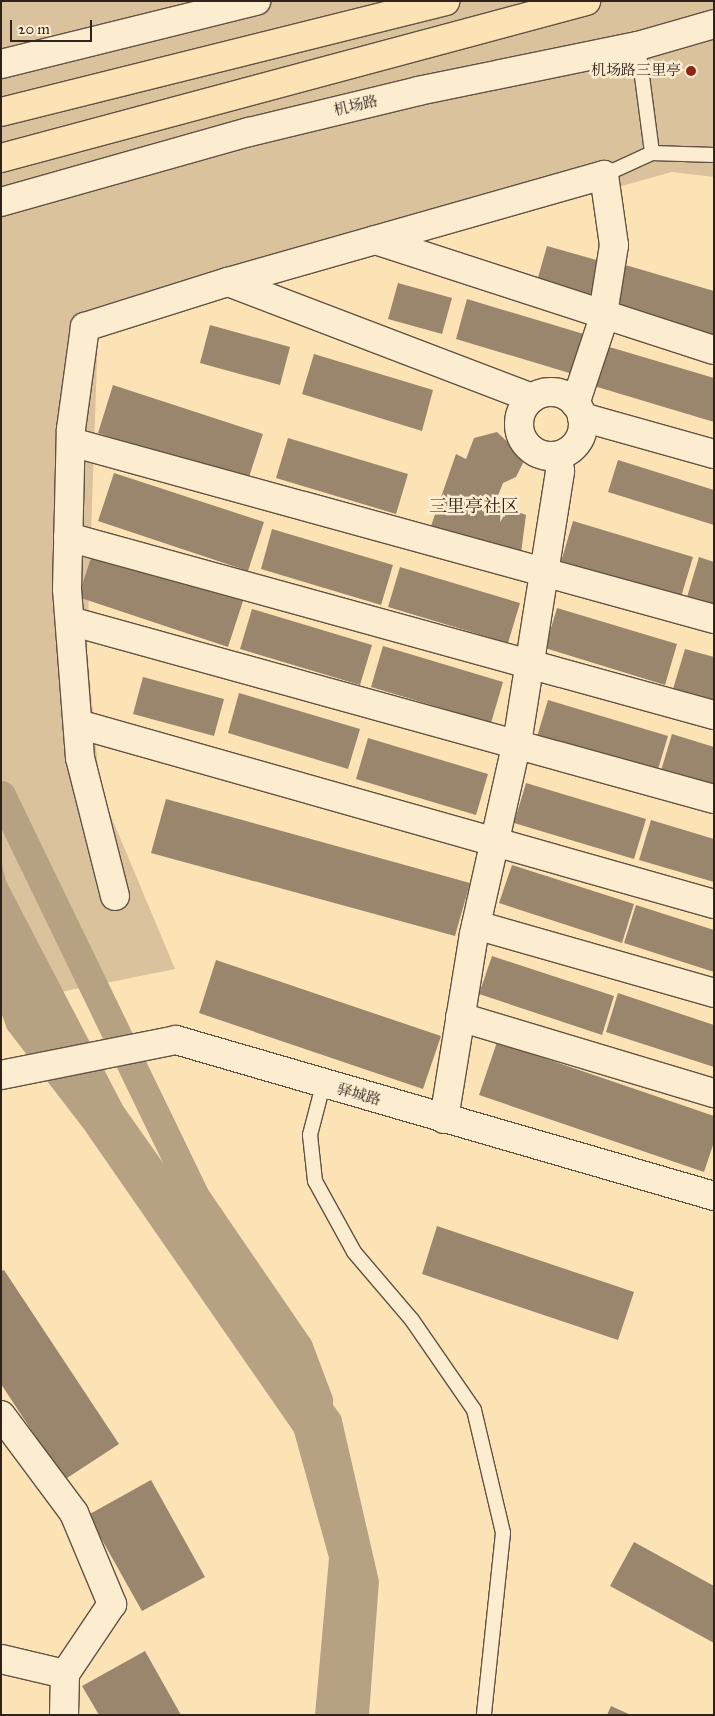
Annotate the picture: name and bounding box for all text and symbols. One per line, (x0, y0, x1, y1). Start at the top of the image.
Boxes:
scale bar (12, 10, 95, 42)
text: 20 m (18, 20, 50, 38)
place label: 机场路三里亭 (591, 62, 681, 80)
marker: 机场路三里亭 (685, 65, 697, 77)
street label: 机场路 (332, 92, 380, 120)
district label: 三里亭社区 (429, 495, 519, 517)
street label: 驿城路 (335, 1080, 383, 1110)

